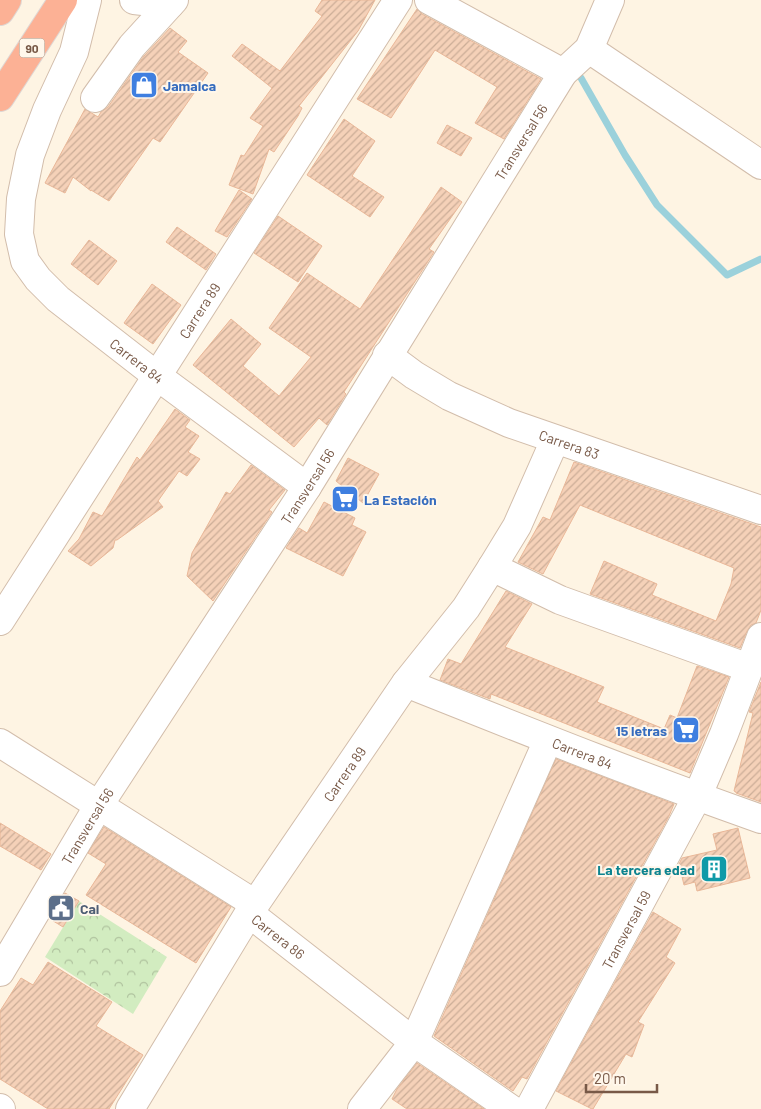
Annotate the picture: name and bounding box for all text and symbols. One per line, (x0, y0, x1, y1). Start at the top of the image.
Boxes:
road number: 90 (20, 38, 44, 58)
shop icon: Jamaica (129, 70, 159, 100)
place label: Jamaica (163, 77, 216, 94)
street label: Transversal 56 (490, 100, 550, 183)
street label: Carrera 89 (175, 279, 223, 341)
street label: Carrera 84 (107, 334, 167, 387)
street label: Carrera 83 (537, 426, 602, 462)
street label: Transversal 56 (277, 445, 337, 527)
supermarket icon: La Estación (330, 484, 360, 514)
place label: La Estación (364, 491, 437, 508)
supermarket icon: 15 letras (671, 715, 701, 745)
place label: 15 letras (616, 722, 667, 739)
street label: Carrera 84 (550, 733, 615, 772)
street label: Carrera 89 (319, 743, 369, 804)
street label: Transversal 56 (57, 784, 117, 867)
building icon: La tercera edad (699, 854, 729, 884)
place label: La tercera edad (597, 861, 695, 878)
street label: Transversal 59 (598, 887, 654, 972)
public building icon: Cai (46, 893, 76, 923)
place label: Cai (80, 900, 99, 917)
street label: Carrera 86 (249, 910, 309, 962)
scale bar (586, 1062, 657, 1094)
text: 20 m (594, 1069, 626, 1087)

